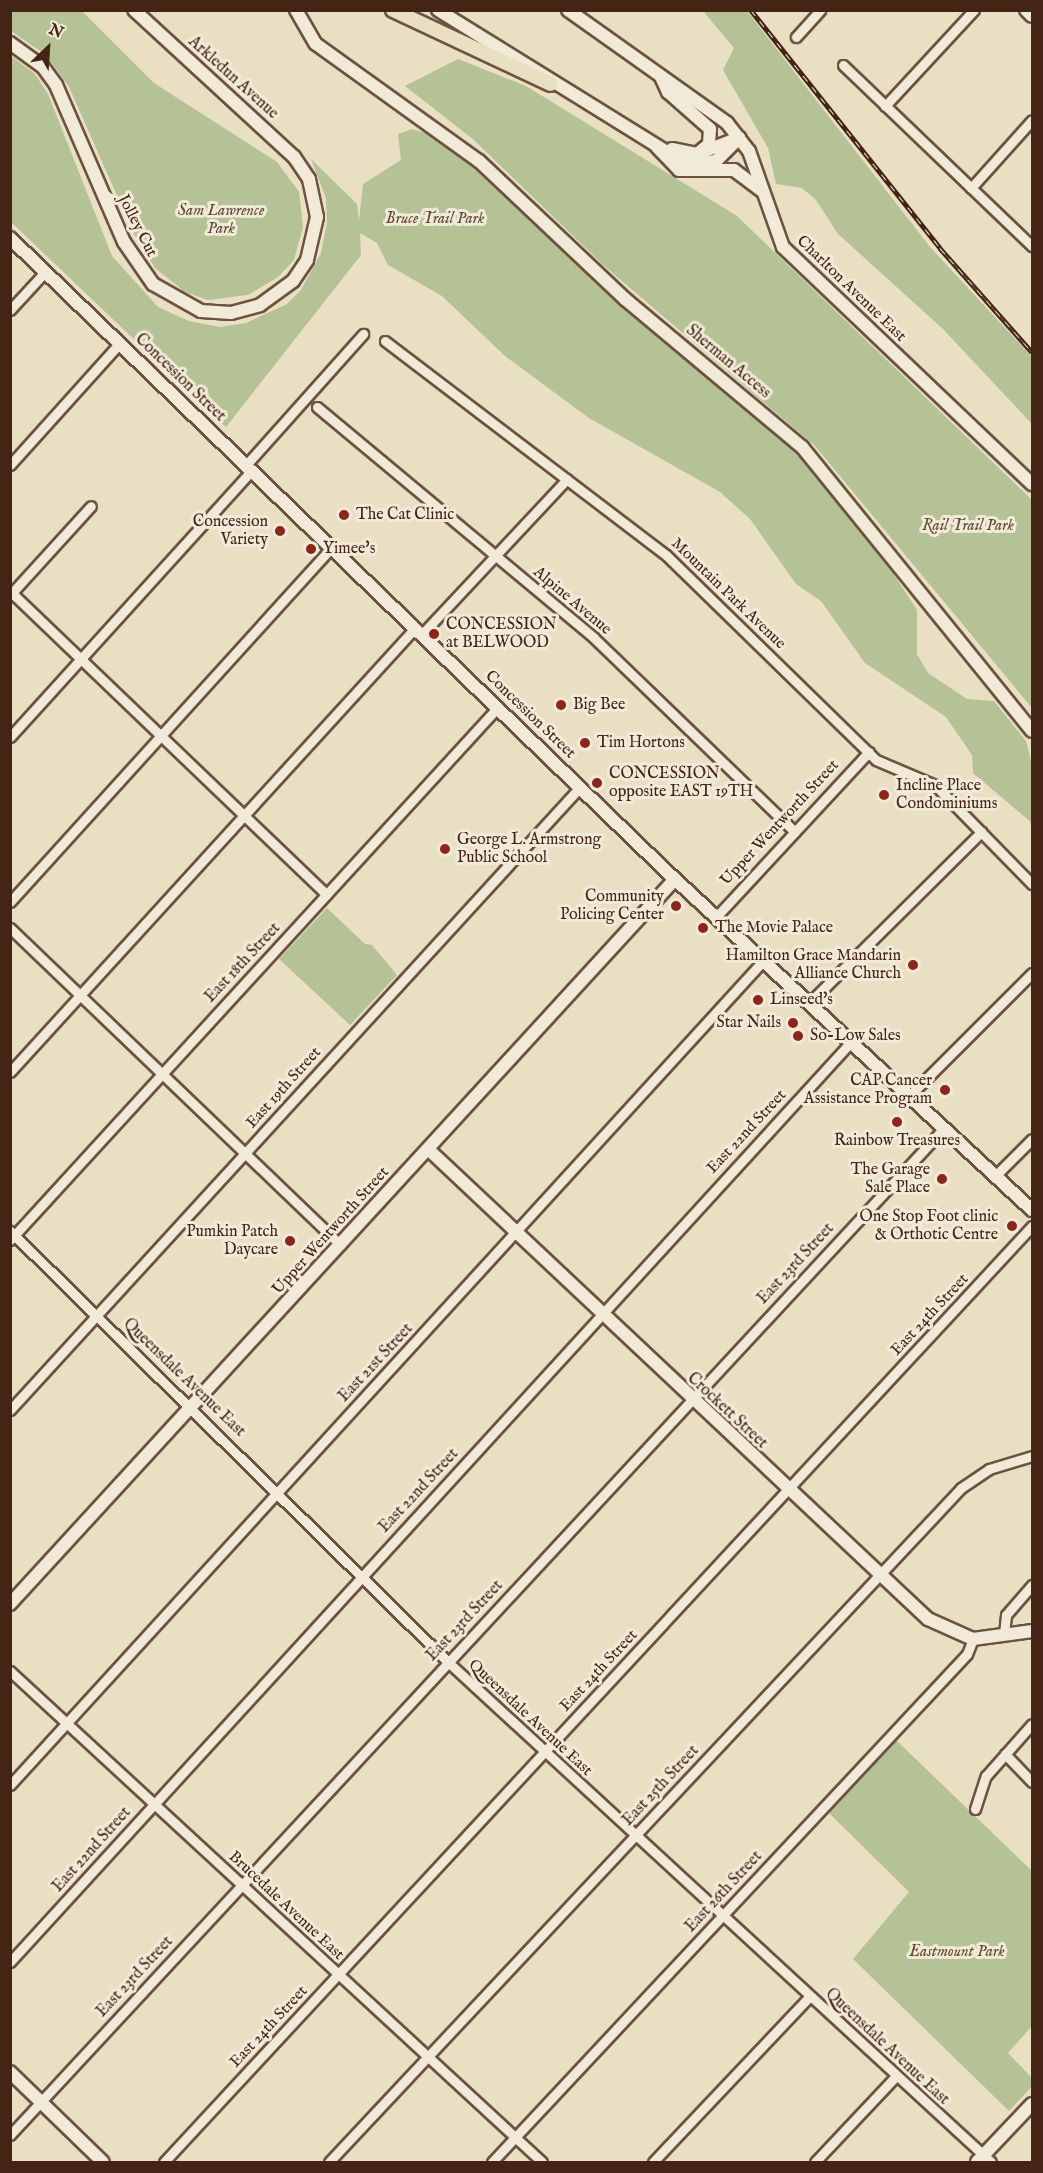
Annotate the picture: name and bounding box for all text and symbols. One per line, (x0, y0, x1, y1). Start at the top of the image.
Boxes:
north arrow (18, 18, 78, 78)
text: N (45, 20, 66, 44)
street label: Arkledun Avenue (184, 33, 282, 123)
street label: Jolley Cut (113, 192, 161, 260)
park label: Sam Lawrence Park (178, 201, 264, 239)
park label: Bruce Trail Park (386, 209, 484, 229)
street label: Charlton Avenue East (792, 232, 910, 346)
street label: Sherman Access (682, 321, 774, 403)
street label: Concession Street (131, 330, 229, 426)
place label: The Cat Clinic (356, 505, 454, 525)
marker: The Cat Clinic (337, 508, 351, 522)
place label: Concession Variety (193, 512, 268, 550)
park label: Rail Trail Park (922, 516, 1014, 536)
marker: Concession Variety (273, 524, 287, 538)
street label: Mountain Park Avenue (667, 534, 789, 654)
place label: Yimee's (323, 539, 375, 559)
marker: Yimee's (304, 542, 318, 556)
street label: Alpine Avenue (529, 563, 615, 639)
place label: CONCESSION at BELWOOD (446, 615, 557, 653)
marker: CONCESSION at BELWOOD (427, 627, 441, 641)
street label: Concession Street (481, 667, 579, 763)
place label: Big Bee (573, 695, 625, 715)
marker: Big Bee (554, 698, 568, 712)
place label: Tim Hortons (597, 733, 685, 753)
marker: Tim Hortons (578, 736, 592, 750)
street label: Upper Wentworth Street (717, 756, 843, 890)
place label: CONCESSION opposite EAST 19TH (609, 764, 753, 802)
marker: CONCESSION opposite EAST 19TH (590, 776, 604, 790)
place label: Incline Place Condominiums (896, 776, 997, 814)
marker: Incline Place Condominiums (877, 788, 891, 802)
place label: George L. Armstrong Public School (457, 830, 601, 868)
marker: George L. Armstrong Public School (438, 842, 452, 856)
place label: Community Policing Center (560, 887, 664, 925)
marker: Community Policing Center (669, 899, 683, 913)
place label: The Movie Palace (715, 918, 833, 938)
street label: East 18th Street (201, 919, 285, 1007)
marker: The Movie Palace (696, 921, 710, 935)
place label: Hamilton Grace Mandarin Alliance Church (725, 946, 901, 984)
marker: Hamilton Grace Mandarin Alliance Church (906, 958, 920, 972)
place label: Linseed's (770, 990, 833, 1010)
marker: Linseed's (751, 993, 765, 1007)
place label: Star Nails (716, 1013, 781, 1033)
marker: Star Nails (786, 1016, 800, 1030)
place label: So-Low Sales (810, 1026, 901, 1046)
marker: So-Low Sales (791, 1029, 805, 1043)
street label: East 19th Street (242, 1043, 326, 1133)
place label: CAP Cancer Assistance Program (804, 1071, 932, 1109)
marker: CAP Cancer Assistance Program (936, 1081, 954, 1099)
street label: East 22nd Street (703, 1086, 791, 1178)
marker: Rainbow Treasures (890, 1115, 904, 1129)
place label: Rainbow Treasures (834, 1131, 960, 1151)
place label: The Garage Sale Place (851, 1160, 930, 1198)
street label: Upper Wentworth Street (269, 1163, 393, 1299)
marker: The Garage Sale Place (935, 1172, 949, 1186)
place label: One Stop Foot clinic & Orthotic Centre (860, 1207, 998, 1245)
marker: One Stop Foot clinic & Orthotic Centre (1003, 1217, 1021, 1235)
street label: East 23rd Street (754, 1220, 838, 1308)
place label: Pumkin Patch Daycare (186, 1222, 278, 1260)
marker: Pumkin Patch Daycare (283, 1234, 297, 1248)
street label: East 24th Street (887, 1270, 973, 1360)
street label: Queensdale Avenue East (119, 1315, 249, 1441)
street label: East 21st Street (335, 1320, 417, 1406)
street label: Crockett Street (683, 1369, 771, 1453)
street label: East 22nd Street (375, 1445, 463, 1537)
street label: East 23rd Street (423, 1577, 507, 1665)
street label: East 24th Street (556, 1626, 642, 1716)
street label: Queensdale Avenue East (464, 1656, 596, 1780)
street label: East 25th Street (619, 1742, 703, 1830)
street label: East 22nd Street (49, 1803, 135, 1897)
street label: Brucedale Avenue East (224, 1847, 348, 1965)
street label: East 26th Street (681, 1847, 767, 1937)
street label: East 23rd Street (93, 1933, 177, 2021)
park label: Eastmount Park (909, 1942, 1005, 1962)
street label: East 24th Street (226, 1982, 312, 2072)
street label: Queensdale Avenue East (821, 1985, 953, 2109)

